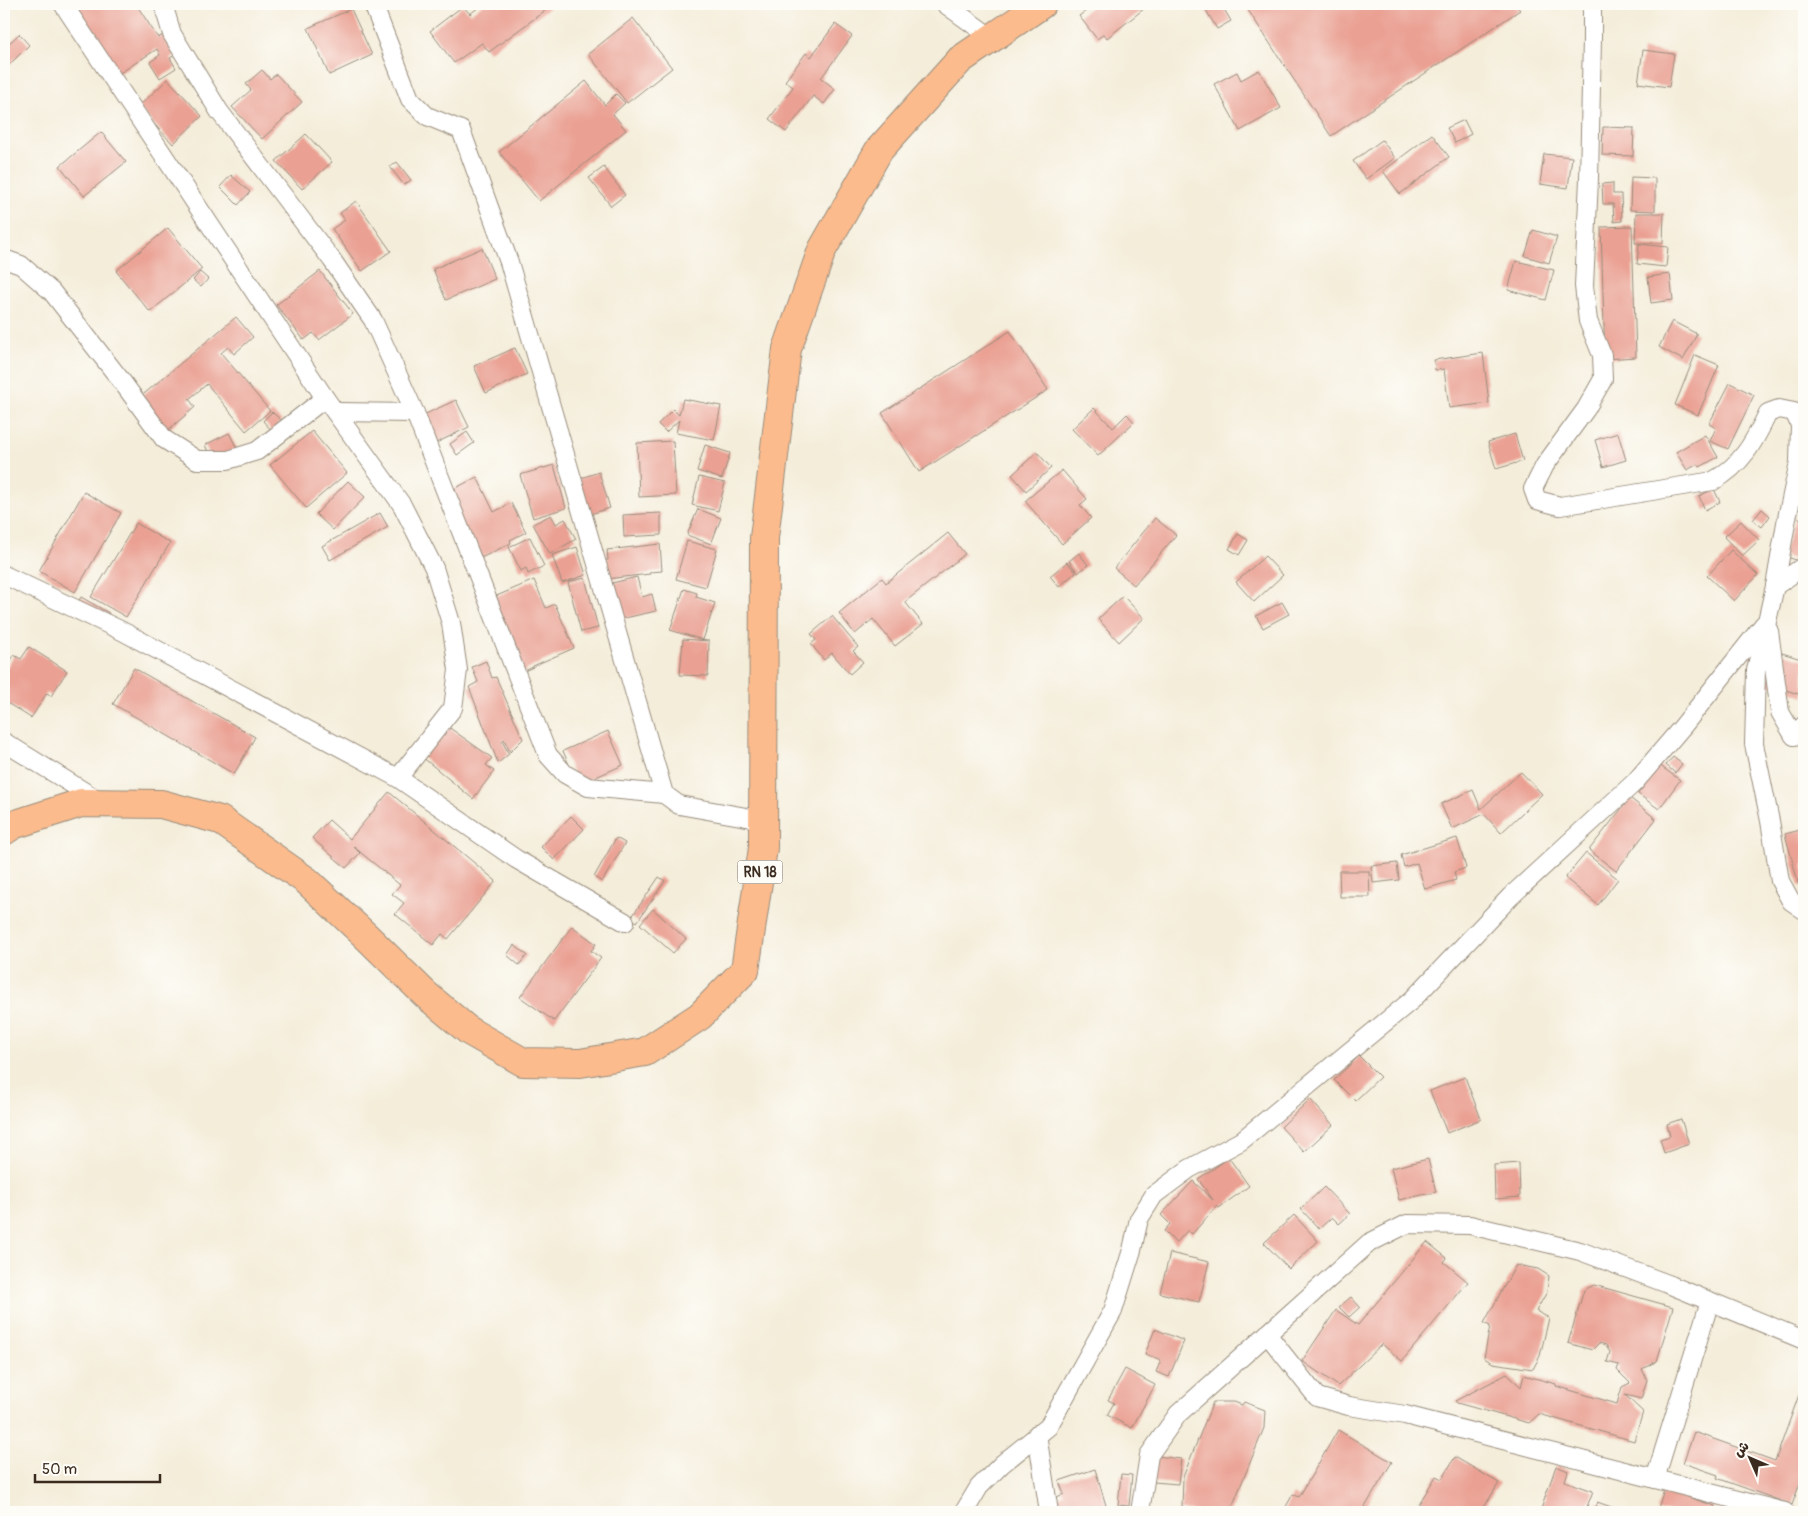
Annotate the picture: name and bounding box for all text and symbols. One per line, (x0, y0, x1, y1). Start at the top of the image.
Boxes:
road number: RN 18 (738, 860, 782, 884)
north arrow (1726, 1434, 1776, 1484)
text: ش (1730, 1438, 1753, 1461)
scale bar (35, 1451, 160, 1483)
text: 50 m (42, 1460, 77, 1479)

